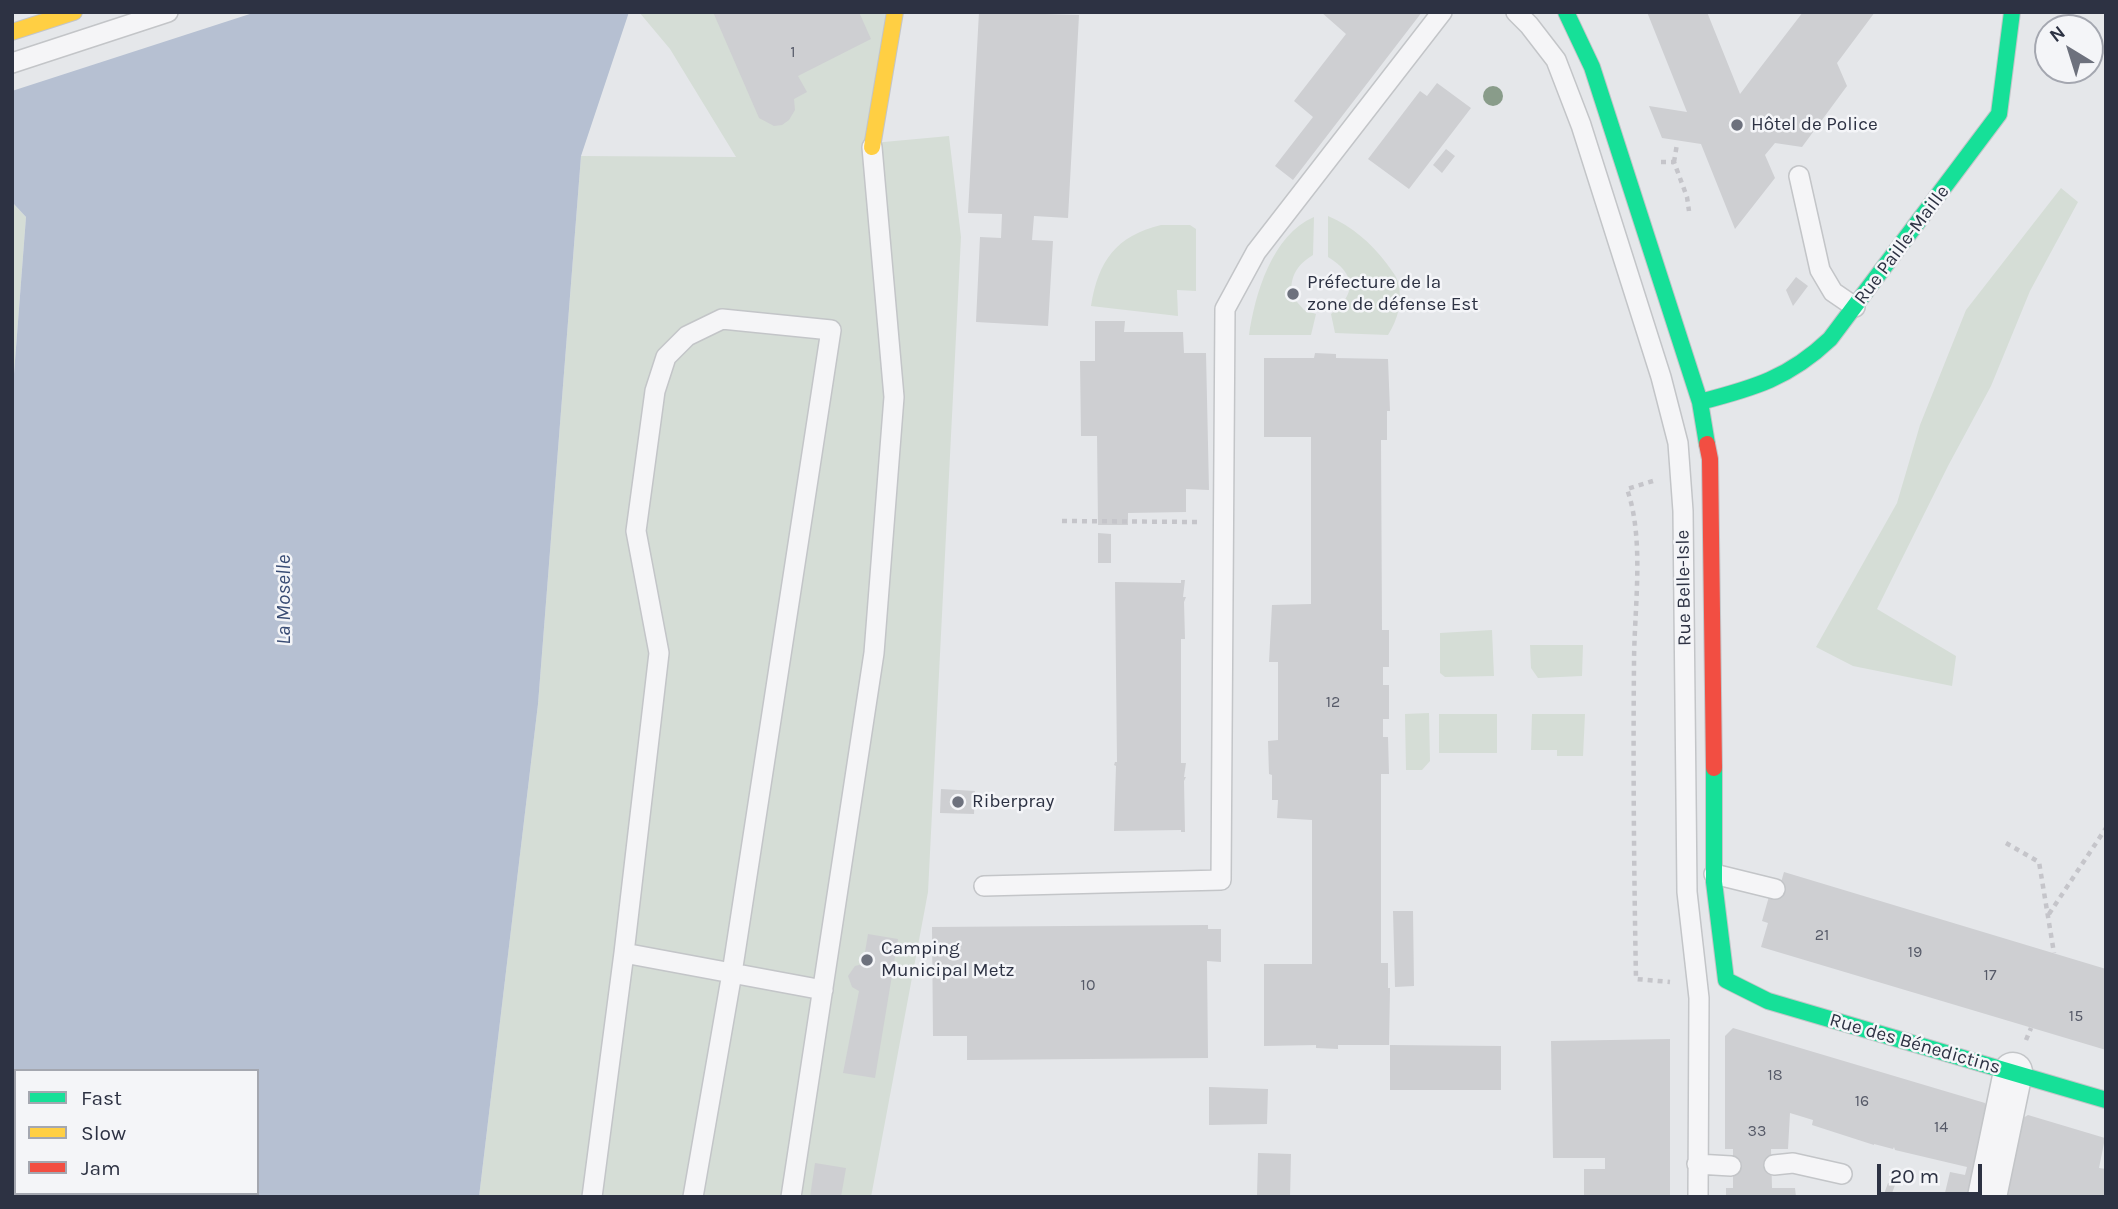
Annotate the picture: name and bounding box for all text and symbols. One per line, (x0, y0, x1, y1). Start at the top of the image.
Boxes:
north arrow (2034, 14, 2104, 84)
text: N (2045, 21, 2069, 47)
house number: 1 (790, 42, 796, 62)
place label: Hôtel de Police (1751, 114, 1878, 136)
marker: Hôtel de Police (1729, 117, 1745, 133)
street label: Rue Paille-Maille (1850, 181, 1954, 309)
place label: Préfecture de la zone de défense Est (1307, 272, 1478, 316)
marker: Préfecture de la zone de défense Est (1285, 286, 1301, 302)
street label: Rue Belle-Isle (1672, 530, 1696, 646)
water label: La Moselle (271, 555, 297, 645)
house number: 12 (1326, 692, 1340, 712)
place label: Riberpray (972, 791, 1054, 813)
marker: Riberpray (950, 794, 966, 810)
house number: 21 (1815, 925, 1829, 945)
place label: Camping Municipal Metz (881, 938, 1015, 982)
house number: 19 (1908, 942, 1922, 962)
marker: Camping Municipal Metz (859, 952, 875, 968)
house number: 17 (1984, 965, 1996, 985)
house number: 10 (1081, 975, 1095, 995)
house number: 15 (2069, 1006, 2083, 1026)
street label: Rue des Bénedictins (1827, 1009, 2003, 1079)
house number: 18 (1767, 1065, 1783, 1085)
legend (14, 1069, 259, 1195)
text: Fast (81, 1086, 122, 1110)
house number: 16 (1855, 1091, 1869, 1111)
house number: 14 (1934, 1117, 1948, 1137)
text: Slow (81, 1121, 126, 1145)
house number: 33 (1748, 1121, 1766, 1141)
scale bar (1880, 1150, 1985, 1194)
text: Jam (81, 1156, 121, 1180)
text: 20 m (1890, 1164, 1939, 1188)

